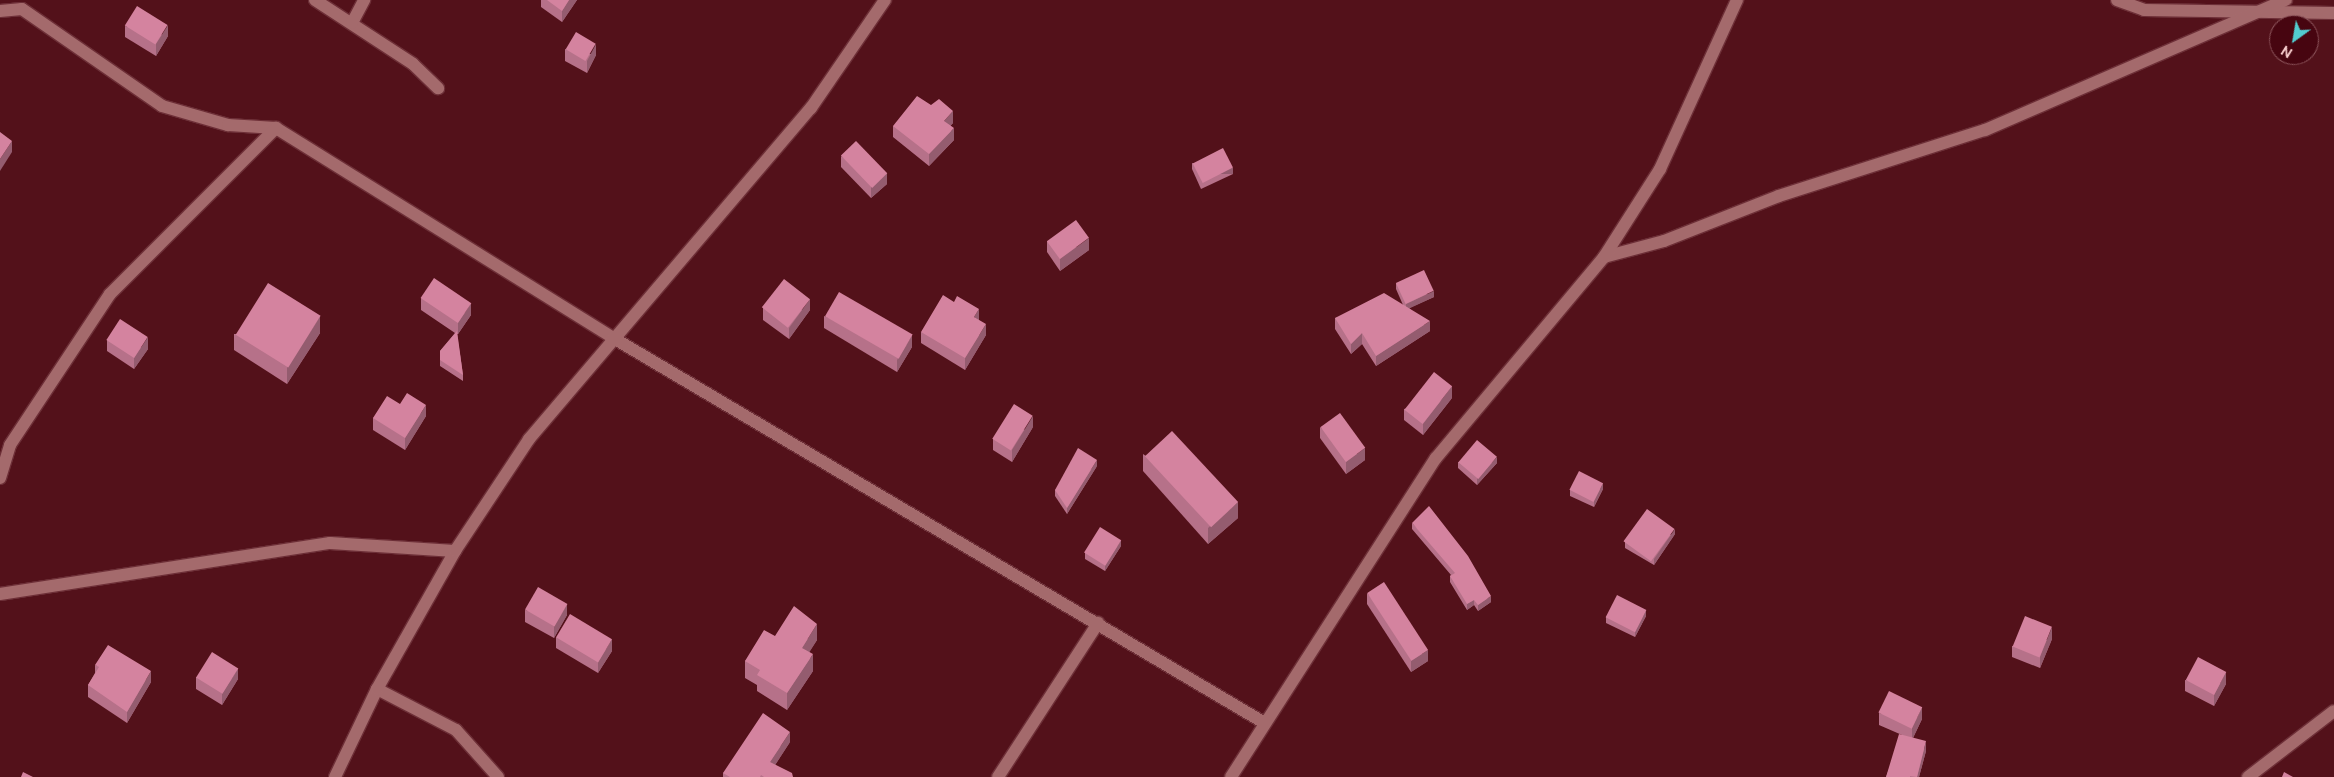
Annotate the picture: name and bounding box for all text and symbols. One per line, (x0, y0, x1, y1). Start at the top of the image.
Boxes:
north arrow (2269, 15, 2319, 65)
text: N (2278, 42, 2295, 61)

